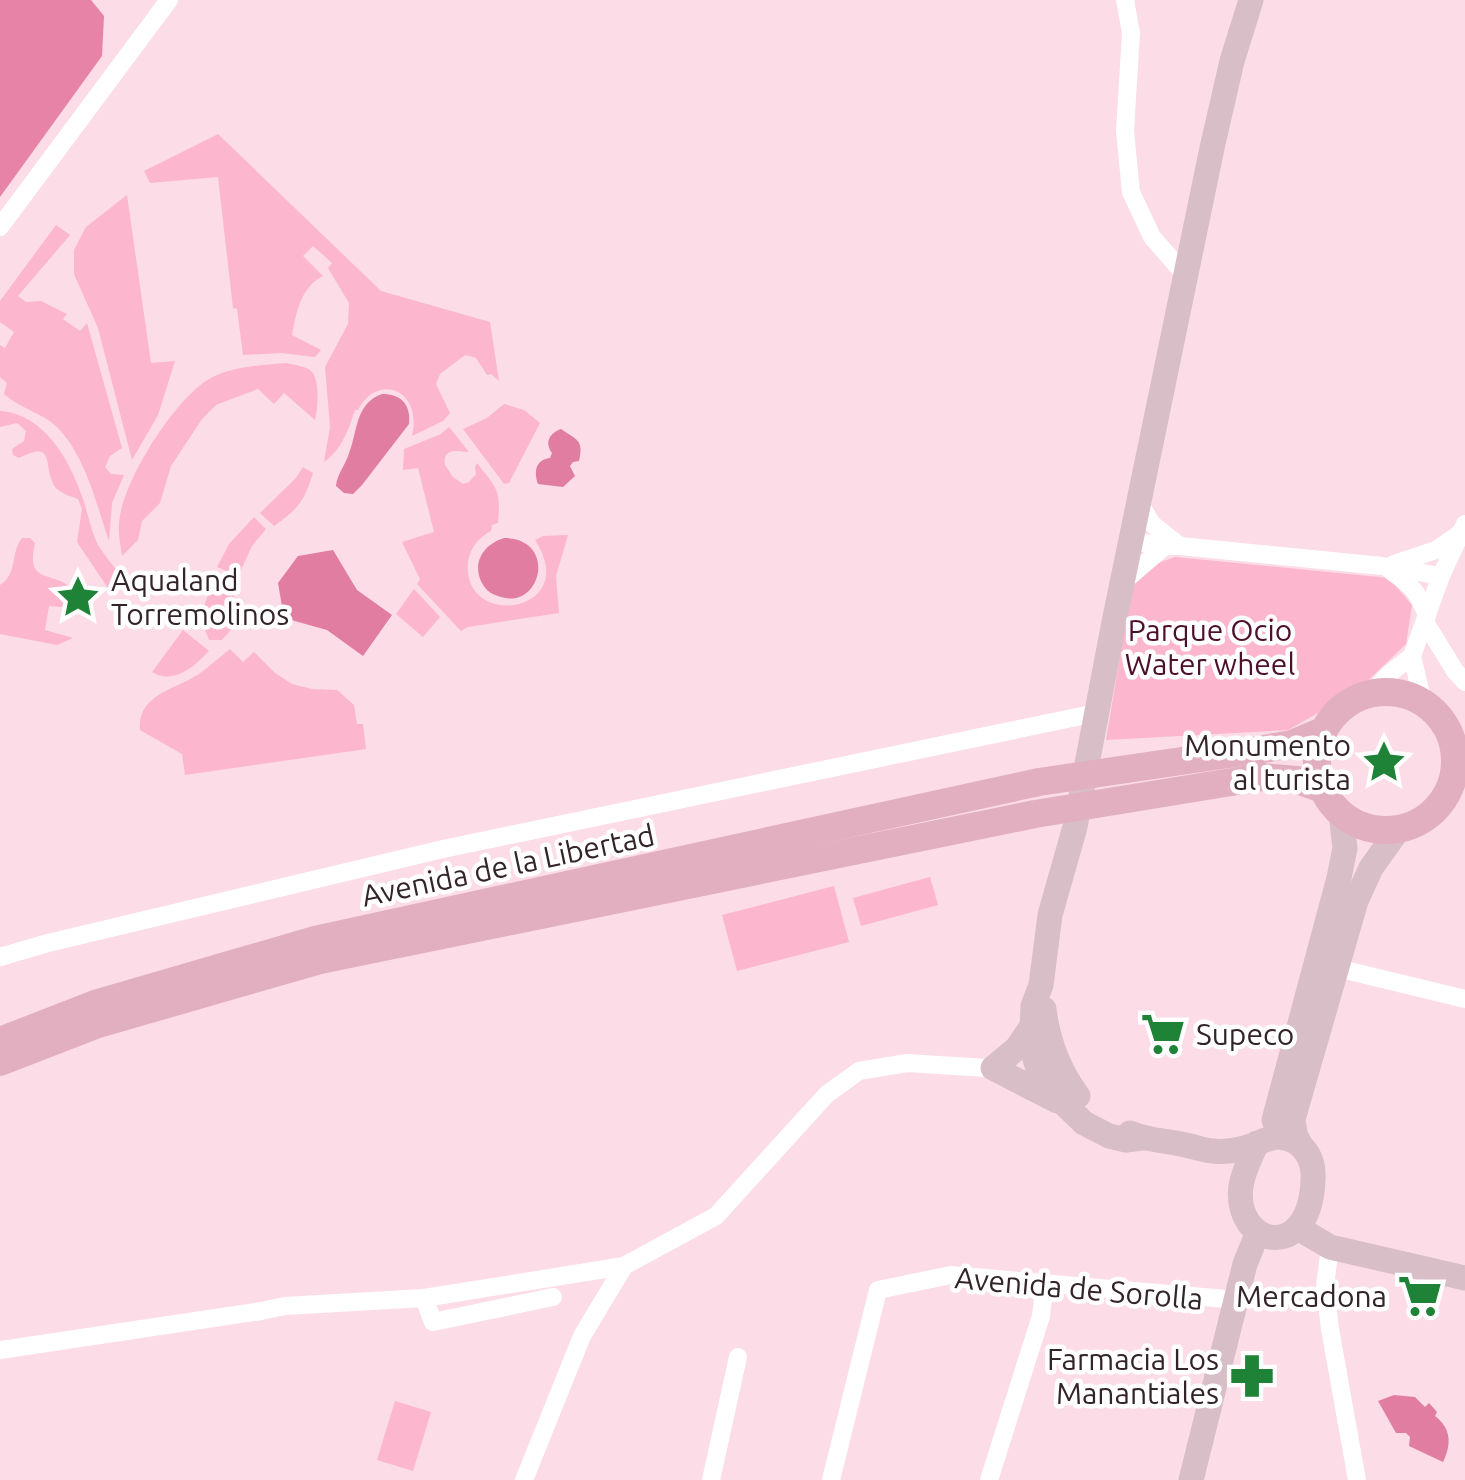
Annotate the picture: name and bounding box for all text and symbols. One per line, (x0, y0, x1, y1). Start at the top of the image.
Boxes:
place label: Aqualand Torremolinos (111, 563, 289, 631)
place icon: Aqualand Torremolinos (54, 573, 102, 621)
park label: Parque Ocio Water wheel (1125, 613, 1295, 681)
place label: Monumento al turista (1184, 728, 1351, 796)
place icon: Monumento al turista (1360, 738, 1408, 786)
street label: Avenida de la Libertad (358, 817, 658, 913)
supermarket icon: Supeco (1139, 1010, 1187, 1058)
place label: Supeco (1196, 1017, 1294, 1051)
street label: Avenida de Sorolla (954, 1260, 1204, 1316)
supermarket icon: Mercadona (1396, 1272, 1444, 1320)
place label: Mercadona (1236, 1279, 1387, 1313)
place label: Farmacia Los Manantiales (1047, 1342, 1219, 1410)
pharmacy icon: Farmacia Los Manantiales (1228, 1352, 1276, 1400)

